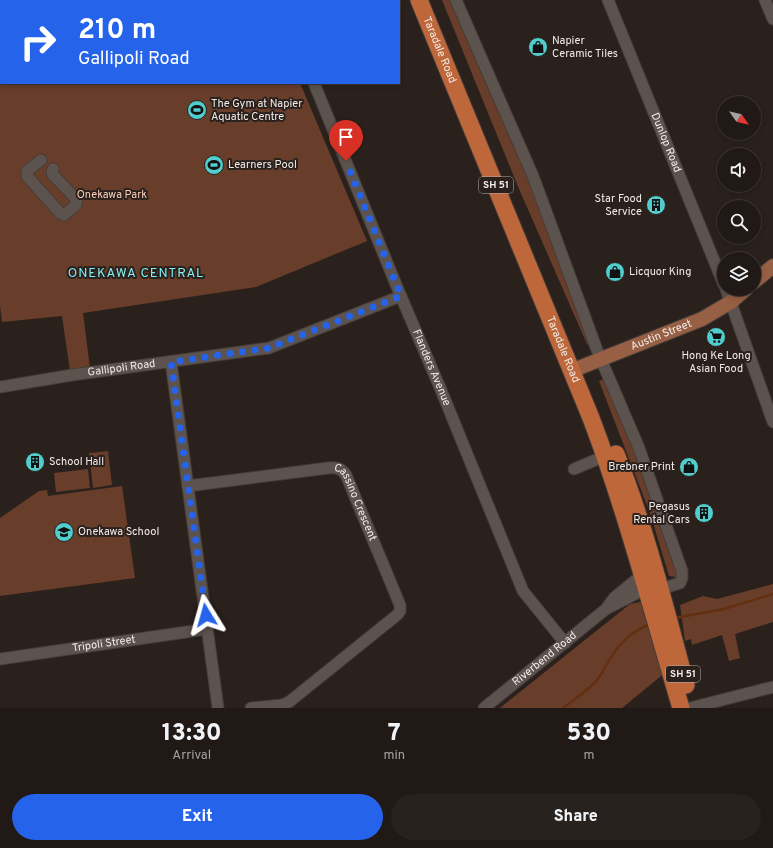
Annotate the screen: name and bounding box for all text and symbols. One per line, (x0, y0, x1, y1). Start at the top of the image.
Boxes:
text: 210 m (78, 13, 156, 49)
street label: Taradale Road (420, 15, 459, 85)
icon: right (12, 16, 64, 68)
place label: Napier Ceramic Tiles (552, 34, 618, 61)
shop icon: Napier Ceramic Tiles (527, 36, 549, 58)
text: Gallipoli Road (78, 48, 190, 71)
north arrow (717, 96, 761, 140)
map controls (717, 96, 761, 296)
place label: The Gym at Napier Aquatic Centre (211, 97, 303, 124)
sports icon: The Gym at Napier Aquatic Centre (186, 99, 208, 121)
street label: Dunlop Road (648, 111, 684, 175)
pin (329, 120, 363, 161)
icon: arrive (335, 126, 357, 148)
button: sound (717, 148, 761, 192)
sports icon: Learners Pool (203, 154, 225, 176)
place label: Learners Pool (228, 158, 297, 172)
road number: SH 51 (479, 177, 513, 193)
park label: Onekawa Park (77, 188, 147, 202)
place label: Star Food Service (595, 192, 642, 219)
building icon: Star Food Service (645, 194, 667, 216)
button: search (717, 200, 761, 244)
button: layers (717, 252, 761, 296)
shop icon: Licquor King (604, 261, 626, 283)
place label: Licquor King (629, 265, 691, 279)
district label: ONEKAWA CENTRAL (68, 266, 204, 282)
street label: Taradale Road (543, 314, 583, 385)
street label: Austin Street (629, 317, 694, 354)
supermarket icon: Hong Ke Long Asian Food (705, 326, 727, 348)
street label: Flanders Avenue (409, 327, 454, 408)
place label: Hong Ke Long Asian Food (681, 349, 751, 376)
street label: Gallipoli Road (87, 357, 156, 380)
building icon: School Hall (24, 451, 46, 473)
place label: School Hall (49, 455, 104, 469)
shop icon: Brebner Print (678, 456, 700, 478)
place label: Brebner Print (608, 460, 675, 474)
street label: Cassino Crescent (332, 461, 380, 543)
place label: Pegasus Rental Cars (633, 500, 690, 527)
building icon: Pegasus Rental Cars (693, 502, 715, 524)
school or university icon: Onekawa School (53, 521, 75, 543)
place label: Onekawa School (78, 525, 159, 539)
position arrow (185, 594, 227, 636)
street label: Riverbend Road (509, 629, 580, 689)
street label: Tripoli Street (71, 632, 136, 655)
road number: SH 51 (666, 666, 700, 682)
text: 13:30 (162, 719, 222, 749)
text: 7 (388, 719, 401, 749)
text: 530 (567, 719, 611, 749)
text: Arrival (172, 748, 211, 764)
text: min (383, 748, 405, 764)
text: m (584, 748, 595, 764)
button: Exit (12, 794, 383, 840)
button: Share (391, 794, 761, 840)

